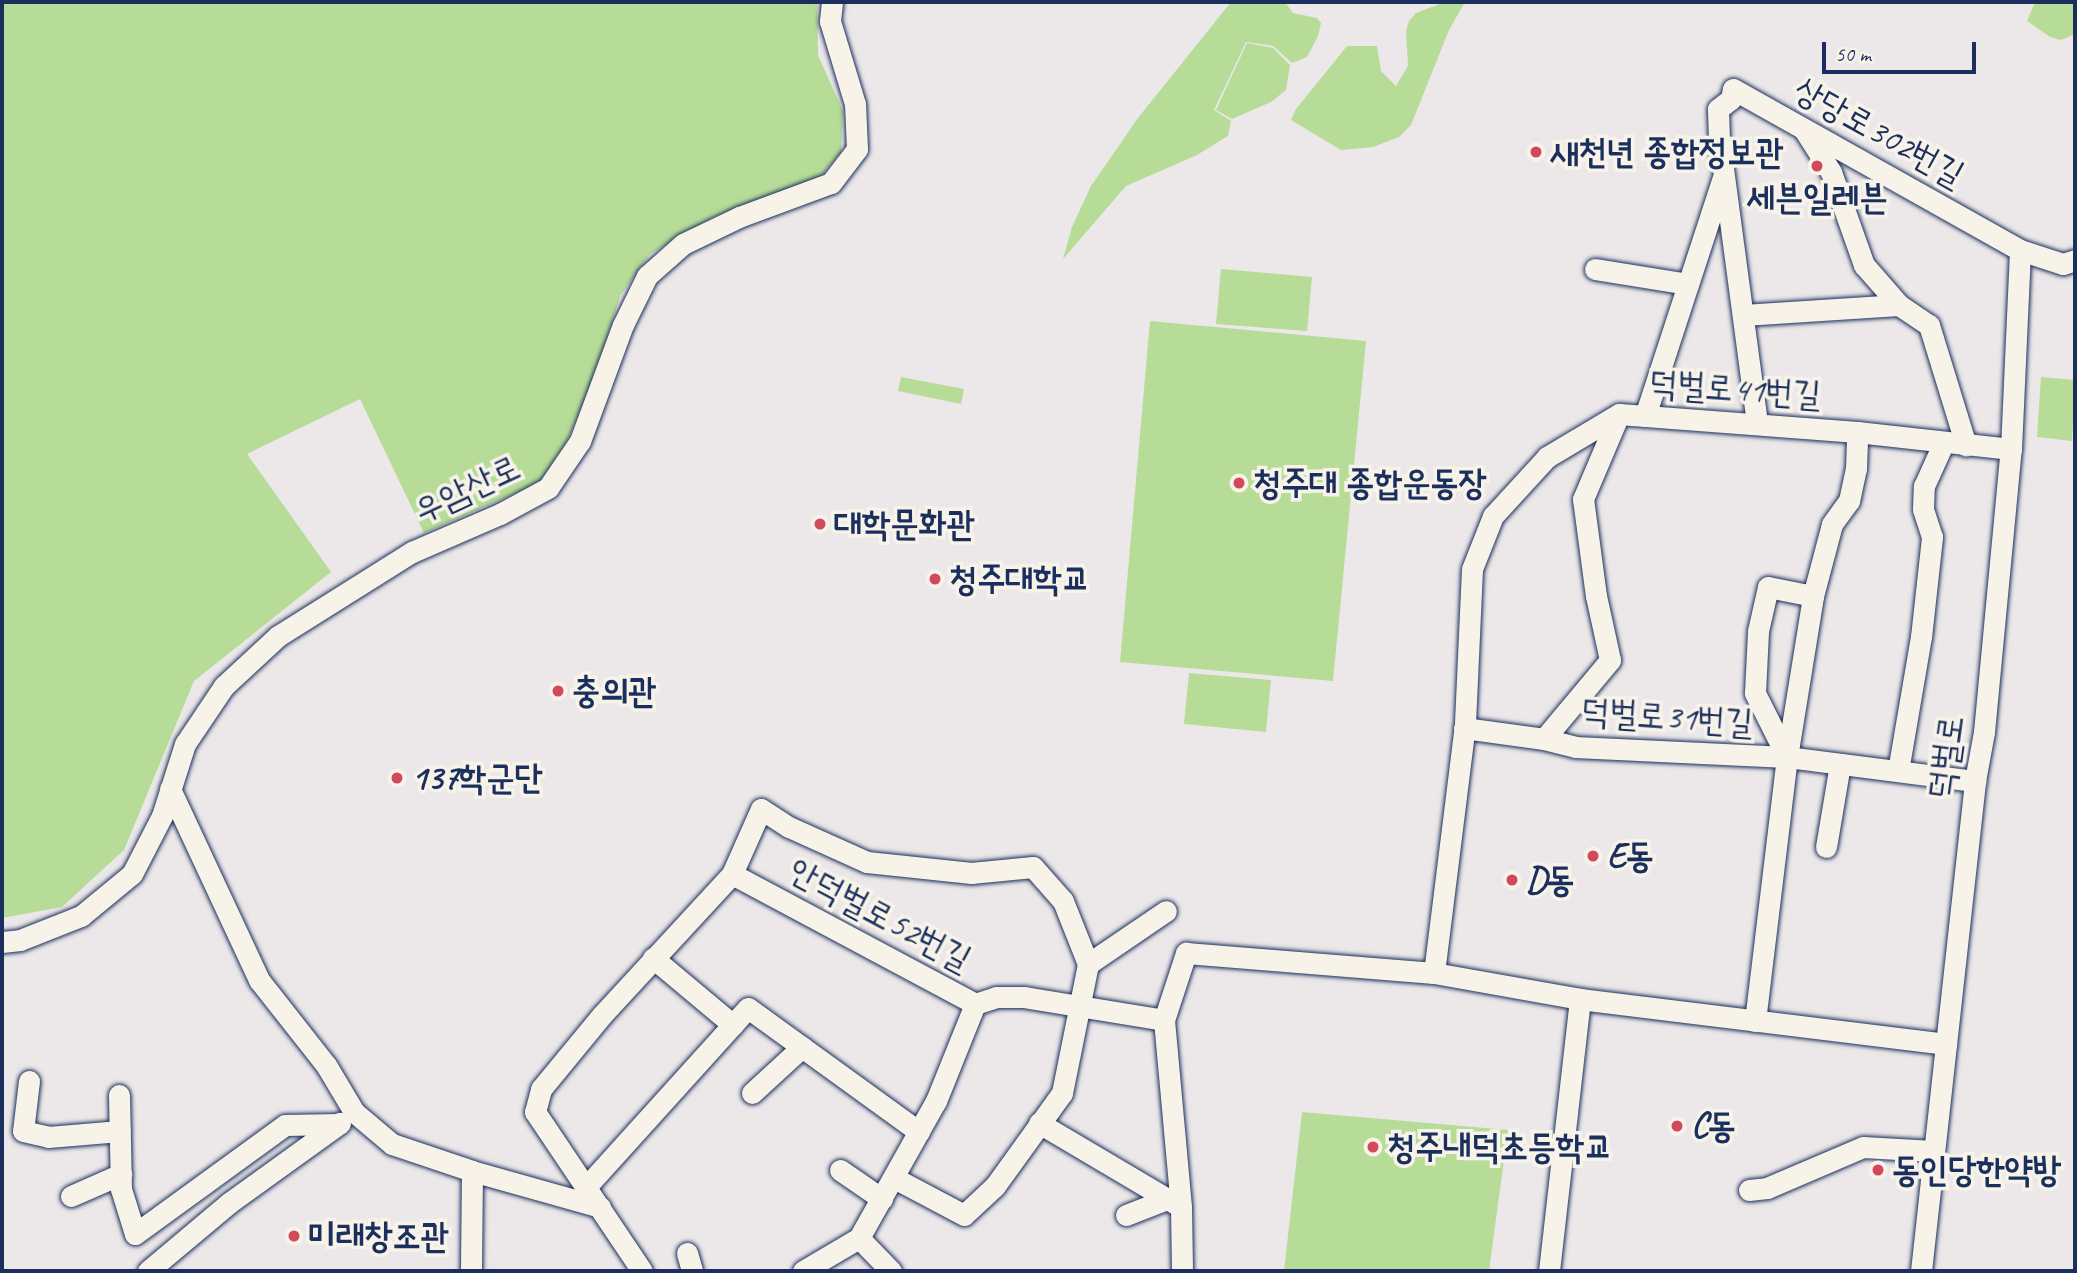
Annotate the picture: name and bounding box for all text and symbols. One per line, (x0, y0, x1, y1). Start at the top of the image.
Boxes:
scale bar (1825, 28, 1979, 72)
text: 50 m (1835, 41, 1871, 67)
street label: 상당로302번길 (1787, 68, 1971, 196)
place label: 새천년 종합정보관 (1550, 131, 1784, 173)
marker: 새천년 종합정보관 (1528, 144, 1544, 160)
marker: 세븐일레븐 (1809, 158, 1825, 174)
place label: 세븐일레븐 (1747, 177, 1887, 219)
street label: 덕벌로41번길 (1648, 362, 1822, 416)
street label: 우암산로 (407, 446, 527, 532)
place label: 청주대 종합운동장 (1253, 462, 1487, 504)
marker: 청주대 종합운동장 (1231, 475, 1247, 491)
place label: 대학문화관 (834, 503, 975, 545)
marker: 대학문화관 (812, 516, 828, 532)
place label: 청주대학교 (949, 558, 1090, 600)
marker: 청주대학교 (927, 571, 943, 587)
place label: 충의관 (572, 670, 656, 712)
marker: 충의관 (550, 683, 566, 699)
street label: 덕벌로31번길 (1580, 690, 1754, 744)
street label: 덕벌로 (1919, 712, 1973, 802)
place label: 137학군단 (411, 757, 543, 799)
marker: 137학군단 (389, 770, 405, 786)
place label: E동 (1607, 835, 1654, 877)
marker: E동 (1585, 848, 1601, 864)
street label: 안덕벌로52번길 (782, 849, 978, 981)
place label: D동 (1526, 859, 1575, 901)
marker: D동 (1504, 872, 1520, 888)
place label: C동 (1691, 1105, 1736, 1147)
marker: C동 (1669, 1118, 1685, 1134)
place label: 청주내덕초등학교 (1387, 1126, 1612, 1168)
marker: 청주내덕초등학교 (1365, 1139, 1381, 1155)
place label: 동인당한약방 (1892, 1149, 2061, 1191)
marker: 동인당한약방 (1870, 1162, 1886, 1178)
place label: 미래창조관 (308, 1215, 449, 1257)
marker: 미래창조관 (286, 1228, 302, 1244)

